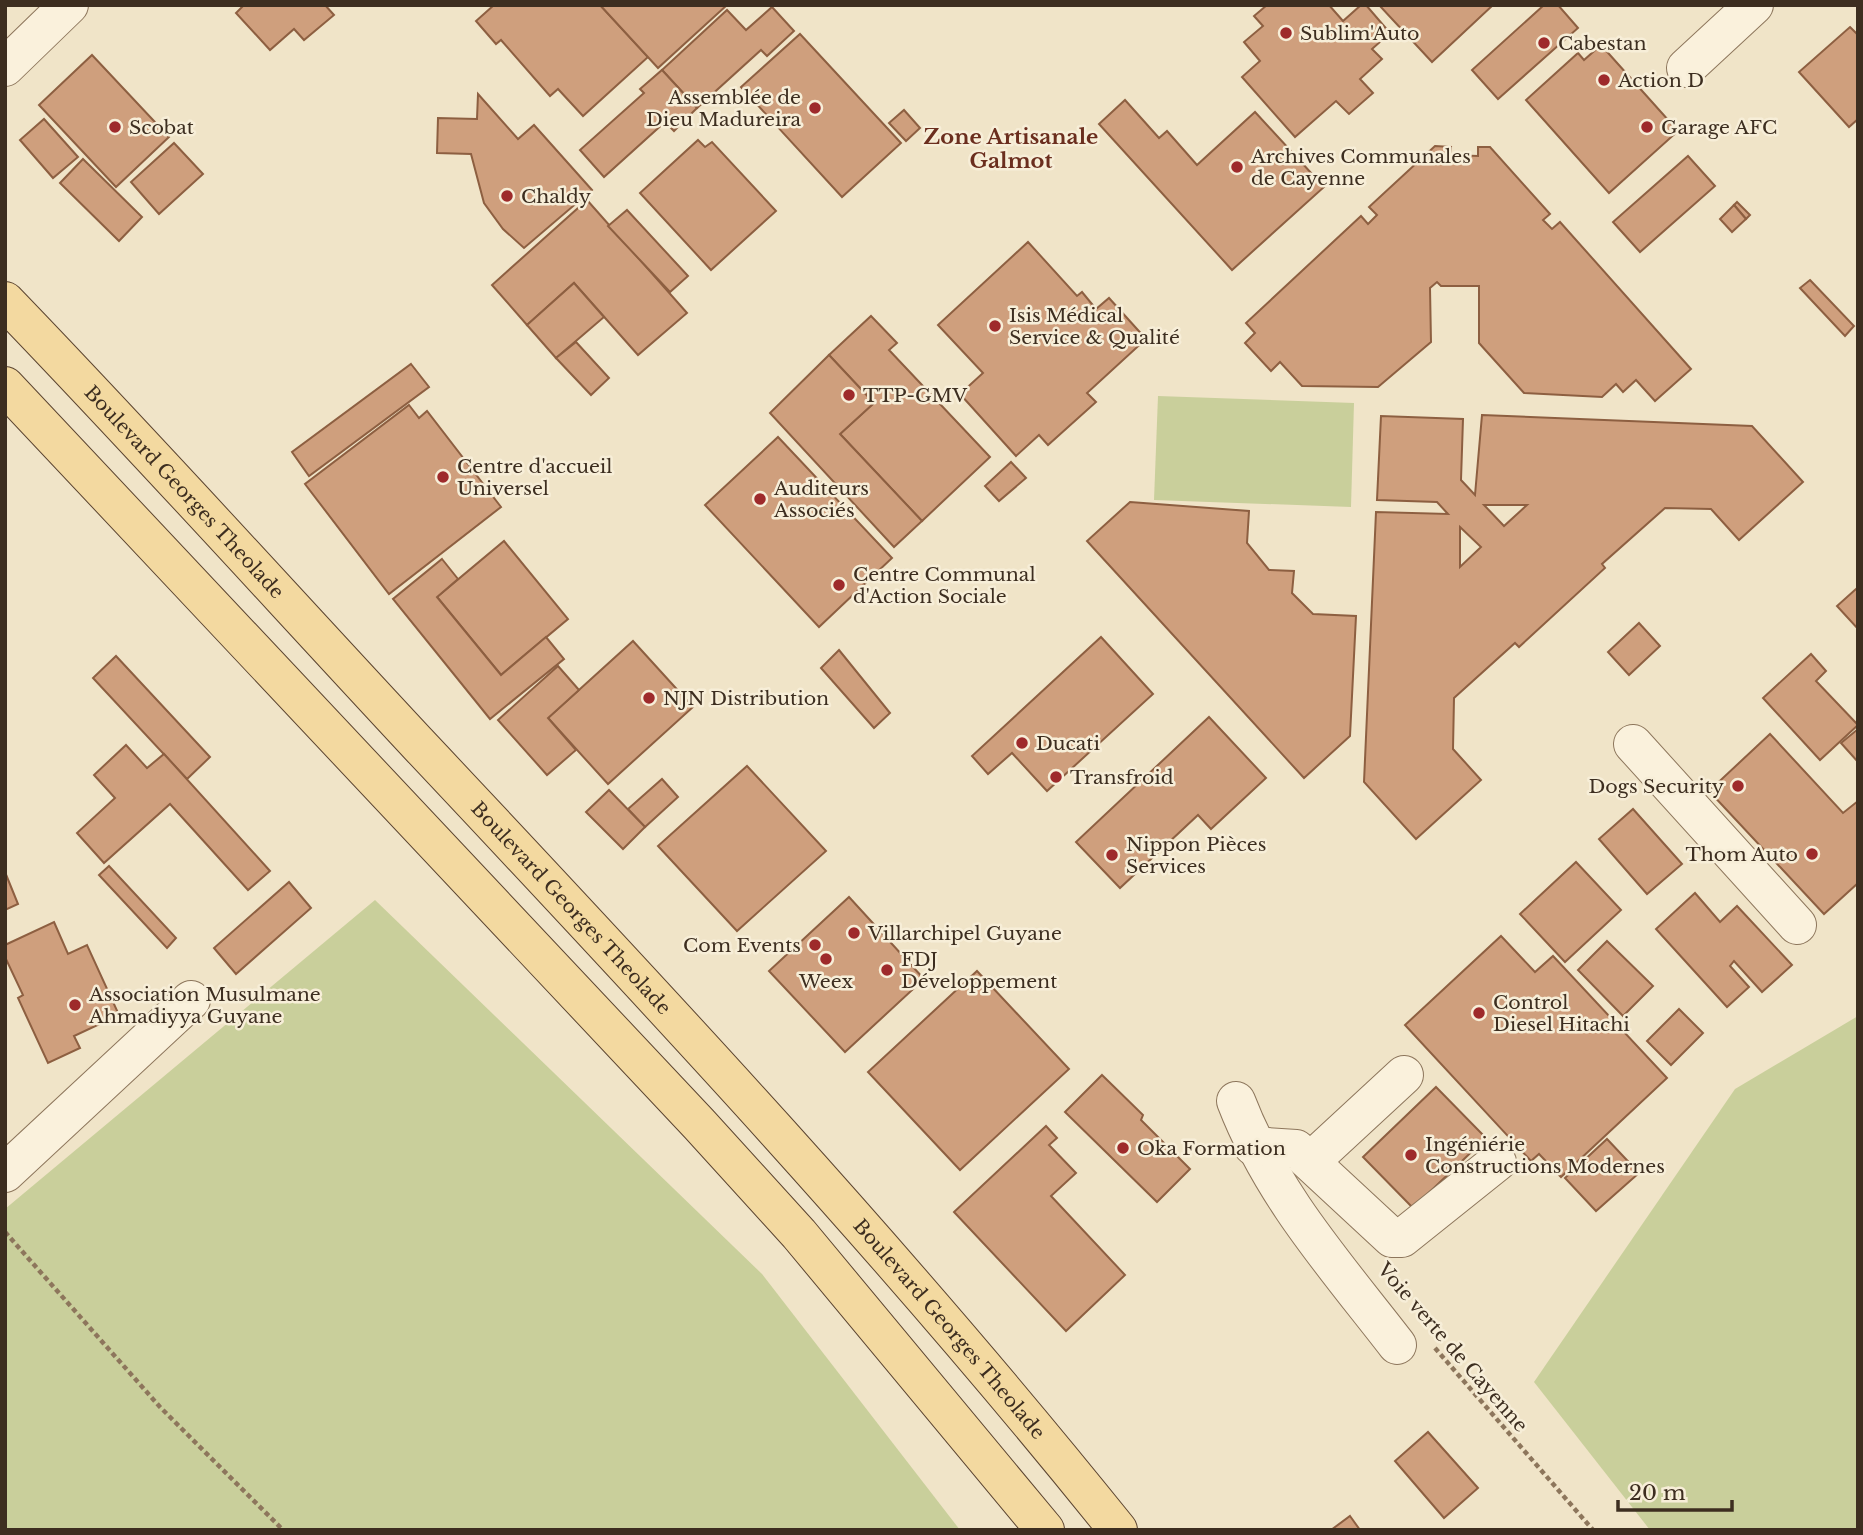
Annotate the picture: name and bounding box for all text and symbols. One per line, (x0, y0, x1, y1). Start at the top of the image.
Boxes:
place label: Sublim'Auto (1300, 22, 1420, 45)
marker: Sublim'Auto (1278, 25, 1294, 41)
place label: Cabestan (1558, 32, 1647, 55)
marker: Cabestan (1536, 35, 1552, 51)
place label: Action D (1617, 69, 1704, 92)
marker: Action D (1596, 72, 1612, 88)
place label: Assemblée de Dieu Madureira (646, 86, 801, 131)
marker: Assemblée de Dieu Madureira (807, 100, 823, 116)
place label: Scobat (129, 116, 195, 139)
place label: Garage AFC (1661, 116, 1777, 139)
marker: Scobat (107, 119, 123, 135)
marker: Garage AFC (1639, 119, 1655, 135)
district label: Zone Artisanale Galmot (924, 124, 1098, 174)
place label: Archives Communales de Cayenne (1250, 145, 1471, 190)
marker: Archives Communales de Cayenne (1229, 159, 1245, 175)
place label: Chaldy (521, 185, 591, 208)
marker: Chaldy (499, 188, 515, 204)
place label: Isis Médical Service & Qualité (1009, 304, 1180, 349)
marker: Isis Médical Service & Qualité (987, 318, 1003, 334)
street label: Boulevard Georges Theolade (80, 381, 289, 604)
place label: TTP-GMV (863, 384, 968, 407)
marker: TTP-GMV (841, 387, 857, 403)
place label: Centre d'accueil Universel (457, 455, 612, 500)
marker: Centre d'accueil Universel (435, 469, 451, 485)
place label: Auditeurs Associés (773, 477, 869, 522)
marker: Auditeurs Associés (752, 491, 768, 507)
place label: Centre Communal d'Action Sociale (853, 563, 1036, 608)
marker: Centre Communal d'Action Sociale (831, 577, 847, 593)
place label: NJN Distribution (663, 687, 829, 710)
marker: NJN Distribution (641, 690, 657, 706)
place label: Ducati (1036, 732, 1100, 755)
marker: Ducati (1014, 735, 1030, 751)
place label: Transfroid (1070, 766, 1174, 789)
marker: Transfroid (1048, 769, 1064, 785)
place label: Dogs Security (1588, 775, 1724, 798)
marker: Dogs Security (1730, 778, 1746, 794)
street label: Boulevard Georges Theolade (466, 797, 676, 1019)
place label: Nippon Pièces Services (1126, 833, 1266, 878)
place label: Thom Auto (1685, 843, 1798, 866)
marker: Thom Auto (1804, 846, 1820, 862)
marker: Nippon Pièces Services (1104, 847, 1120, 863)
place label: Villarchipel Guyane (867, 922, 1062, 945)
marker: Villarchipel Guyane (846, 925, 862, 941)
place label: Com Events (683, 934, 801, 957)
marker: Com Events (807, 937, 823, 953)
place label: FDJ Développement (901, 948, 1058, 993)
marker: Weex (818, 951, 834, 967)
marker: FDJ Développement (879, 962, 895, 978)
place label: Weex (798, 970, 853, 993)
place label: Association Musulmane Ahmadiyya Guyane (88, 983, 321, 1028)
place label: Control Diesel Hitachi (1493, 991, 1630, 1036)
marker: Association Musulmane Ahmadiyya Guyane (67, 997, 83, 1013)
marker: Control Diesel Hitachi (1471, 1005, 1487, 1021)
place label: Ingéniérie Constructions Modernes (1425, 1133, 1665, 1178)
place label: Oka Formation (1137, 1137, 1286, 1160)
marker: Oka Formation (1115, 1140, 1131, 1156)
marker: Ingéniérie Constructions Modernes (1403, 1147, 1419, 1163)
street label: Boulevard Georges Theolade (849, 1214, 1050, 1444)
street label: Voie verte de Cayenne (1372, 1257, 1532, 1437)
scale bar (1618, 1468, 1732, 1512)
text: 20 m (1629, 1480, 1686, 1506)

